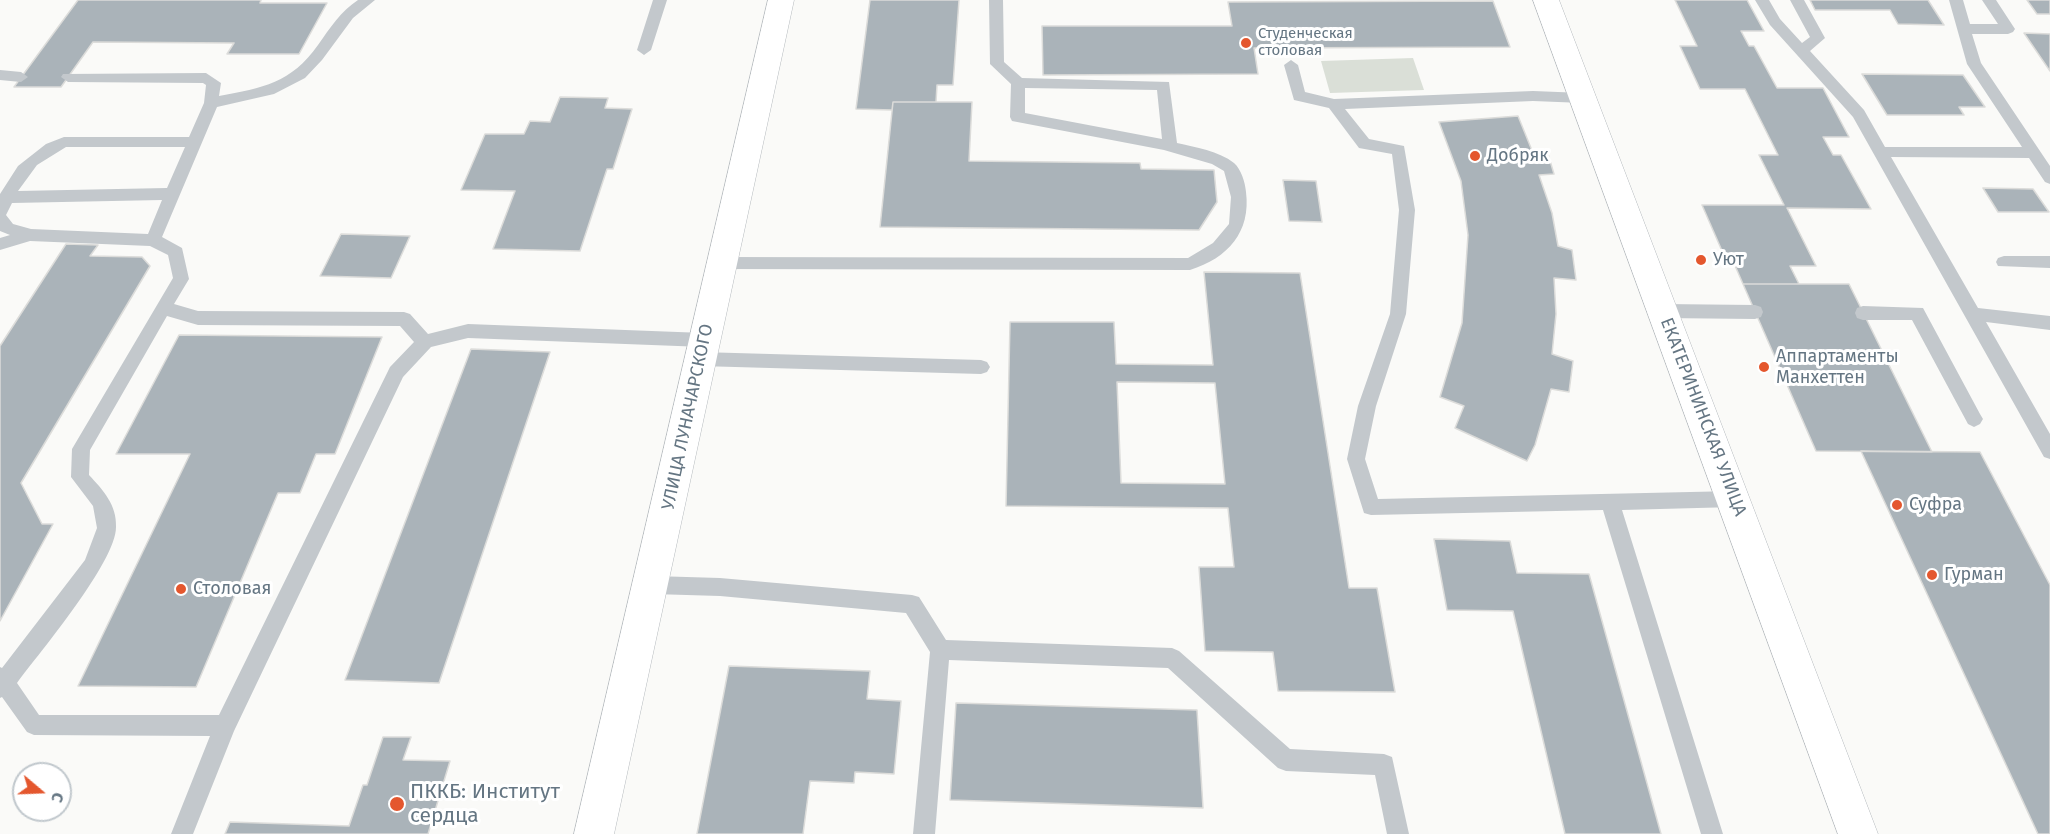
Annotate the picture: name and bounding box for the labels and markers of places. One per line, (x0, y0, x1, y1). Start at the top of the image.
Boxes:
place label: Студенческая столовая (1258, 25, 1353, 60)
marker: Студенческая столовая (1239, 36, 1253, 50)
place label: Добряк (1487, 145, 1549, 167)
marker: Добряк (1468, 149, 1482, 163)
place label: Уют (1713, 249, 1744, 271)
marker: Уют (1694, 253, 1708, 267)
place label: Аппартаменты Манхеттен (1776, 346, 1899, 388)
marker: Аппартаменты Манхеттен (1757, 360, 1771, 374)
place label: Суфра (1909, 494, 1962, 516)
marker: Суфра (1890, 498, 1904, 512)
place label: Гурман (1944, 564, 2004, 586)
marker: Гурман (1925, 568, 1939, 582)
place label: Стoловая (193, 578, 271, 600)
marker: Стoловая (174, 582, 188, 596)
place label: ПККБ: Институт сердца (410, 779, 560, 829)
marker: ПККБ: Институт сердца (388, 795, 406, 813)

